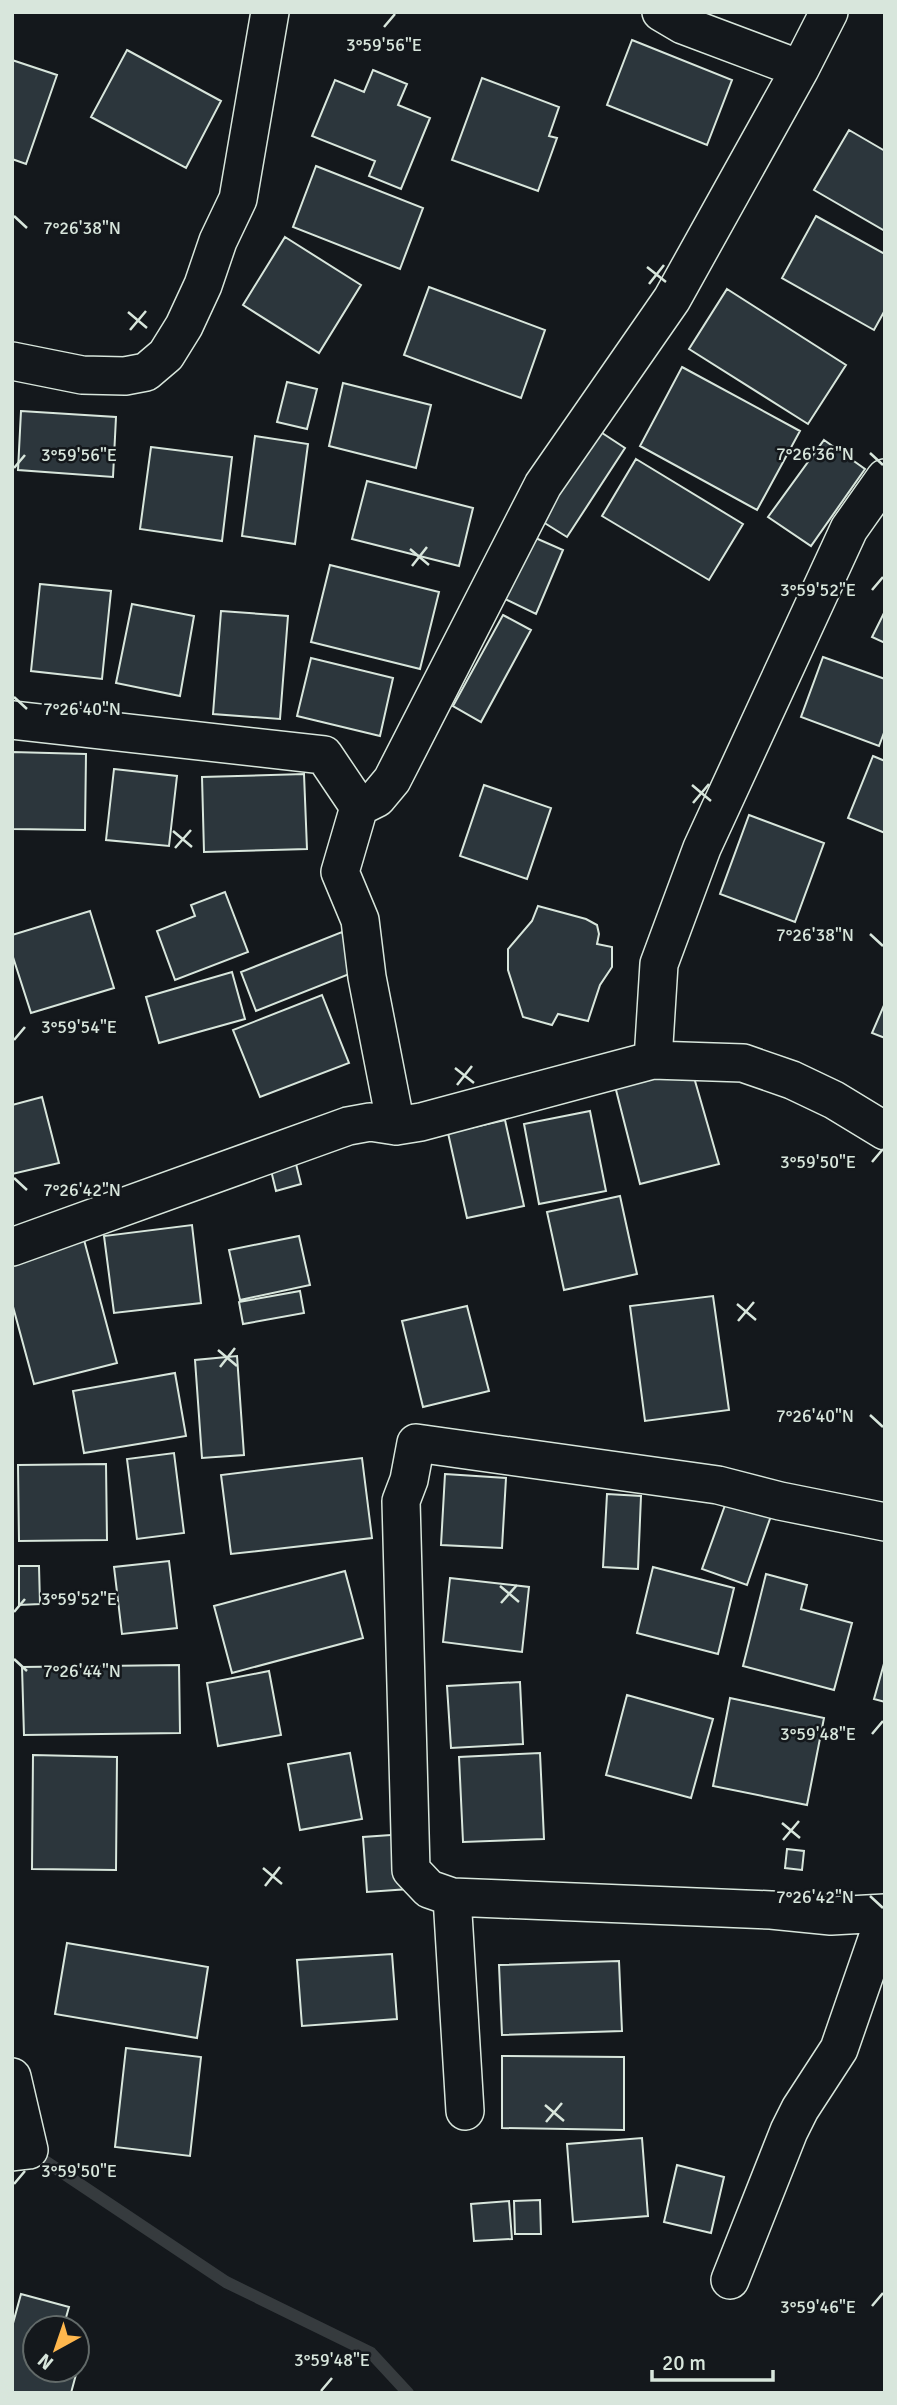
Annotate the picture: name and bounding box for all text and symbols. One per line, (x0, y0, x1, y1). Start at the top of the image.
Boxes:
text: 3°59'56"E (346, 34, 422, 56)
text: 7°26'38"N (43, 217, 121, 239)
text: 7°26'36"N (776, 443, 854, 465)
text: 3°59'56"E (41, 444, 117, 466)
text: 3°59'52"E (780, 579, 856, 601)
text: 7°26'40"N (43, 698, 121, 720)
text: 7°26'38"N (776, 924, 854, 946)
text: 3°59'54"E (41, 1016, 117, 1038)
text: 3°59'50"E (780, 1151, 856, 1173)
text: 7°26'42"N (43, 1179, 121, 1201)
text: 7°26'40"N (776, 1405, 854, 1427)
text: 3°59'52"E (41, 1588, 117, 1610)
text: 7°26'44"N (43, 1660, 121, 1682)
text: 3°59'48"E (780, 1723, 856, 1745)
text: 7°26'42"N (776, 1886, 854, 1908)
text: 3°59'50"E (41, 2160, 117, 2182)
text: 3°59'46"E (780, 2296, 856, 2318)
north arrow (21, 2314, 91, 2384)
scale bar (652, 2338, 773, 2382)
text: N (33, 2348, 58, 2375)
text: 3°59'48"E (294, 2349, 370, 2371)
text: 20 m (662, 2350, 706, 2376)

